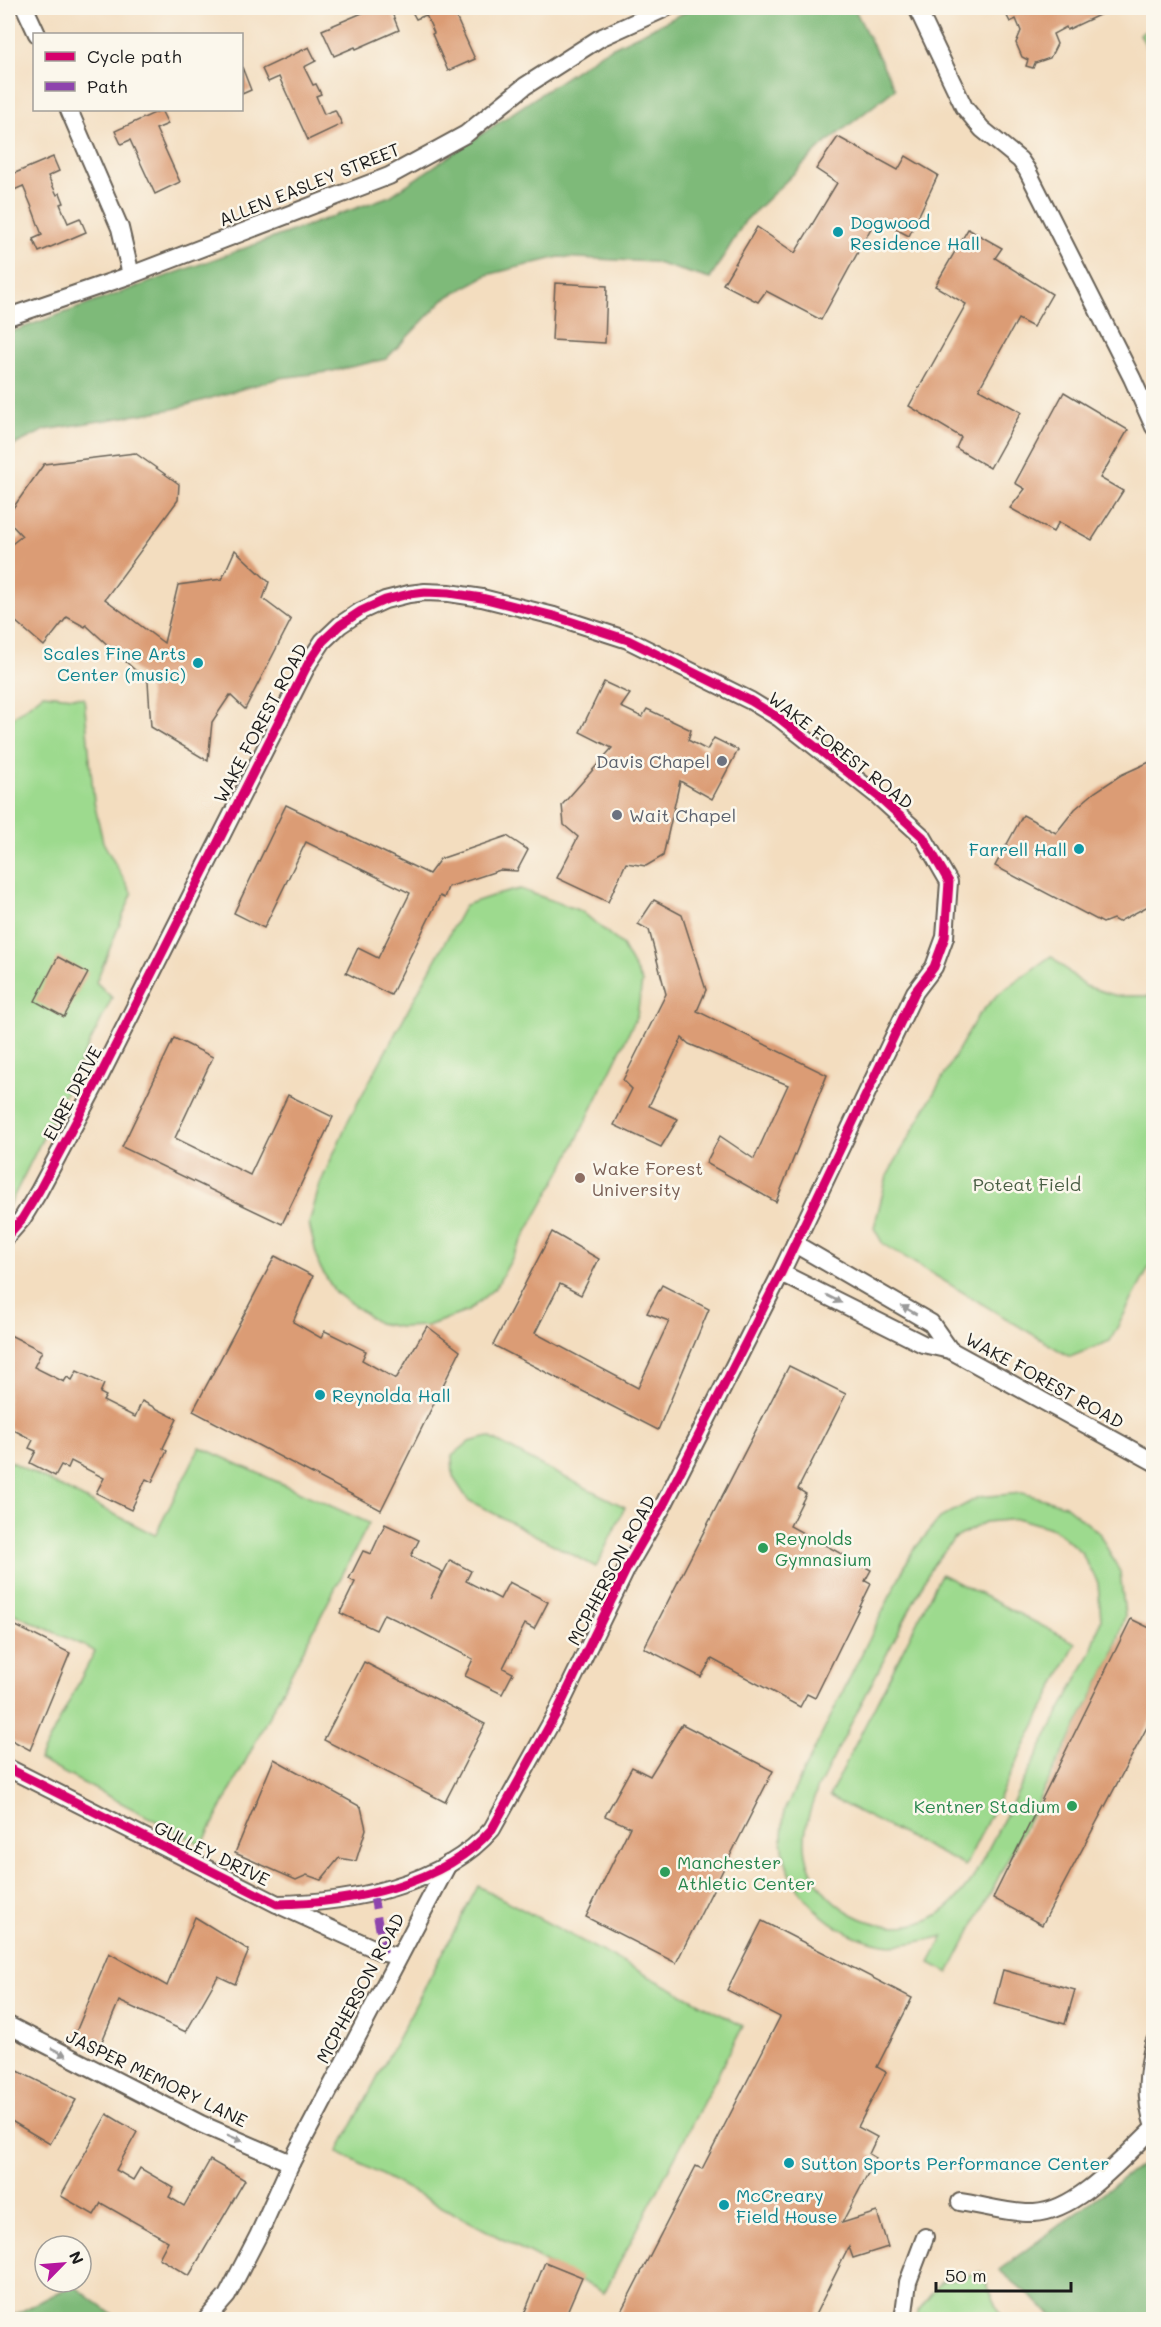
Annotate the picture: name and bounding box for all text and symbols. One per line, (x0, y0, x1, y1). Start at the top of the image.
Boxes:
legend (33, 33, 243, 111)
text: Cycle path (87, 44, 182, 68)
text: Path (87, 74, 127, 98)
street label: ALLEN EASLEY STREET (215, 137, 403, 231)
place label: Dogwood Residence Hall (850, 210, 980, 255)
marker: Dogwood Residence Hall (831, 225, 845, 239)
street label: WAKE FOREST ROAD (208, 639, 312, 807)
place label: Scales Fine Arts Center (music) (43, 641, 186, 686)
marker: Scales Fine Arts Center (music) (191, 656, 205, 670)
street label: WAKE FOREST ROAD (763, 686, 919, 814)
place label: Davis Chapel (596, 749, 710, 773)
marker: Davis Chapel (715, 754, 729, 768)
place label: Wait Chapel (629, 803, 736, 827)
marker: Wait Chapel (610, 808, 624, 822)
place label: Farrell Hall (969, 837, 1067, 861)
marker: Farrell Hall (1072, 842, 1086, 856)
street label: EURE DRIVE (37, 1042, 107, 1144)
place label: Wake Forest University (592, 1156, 703, 1201)
marker: Wake Forest University (573, 1171, 587, 1185)
park label: Poteat Field (973, 1172, 1081, 1196)
one-way arrow (825, 1295, 842, 1304)
one-way arrow (900, 1305, 917, 1315)
street label: WAKE FOREST ROAD (961, 1326, 1129, 1434)
place label: Reynolda Hall (332, 1383, 451, 1407)
marker: Reynolda Hall (313, 1388, 327, 1402)
street label: MCPHERSON ROAD (561, 1491, 661, 1649)
place label: Reynolds Gymnasium (775, 1526, 872, 1571)
marker: Reynolds Gymnasium (756, 1541, 770, 1555)
place label: Kentner Stadium (914, 1794, 1060, 1818)
marker: Kentner Stadium (1065, 1799, 1079, 1813)
street label: GULLEY DRIVE (150, 1815, 274, 1891)
place label: Manchester Athletic Center (677, 1850, 815, 1895)
marker: Manchester Athletic Center (658, 1865, 672, 1879)
street label: MCPHERSON ROAD (310, 1909, 410, 2067)
street label: JASPER MEMORY LANE (62, 2024, 252, 2132)
one-way arrow (51, 2047, 68, 2057)
one-way arrow (226, 2133, 244, 2143)
place label: Sutton Sports Performance Center (801, 2151, 1110, 2175)
marker: Sutton Sports Performance Center (782, 2156, 796, 2170)
place label: McCreary Field House (736, 2183, 838, 2228)
marker: McCreary Field House (717, 2198, 731, 2212)
north arrow (33, 2234, 93, 2294)
text: N (65, 2248, 89, 2267)
scale bar (936, 2255, 1071, 2293)
text: 50 m (945, 2263, 987, 2287)

